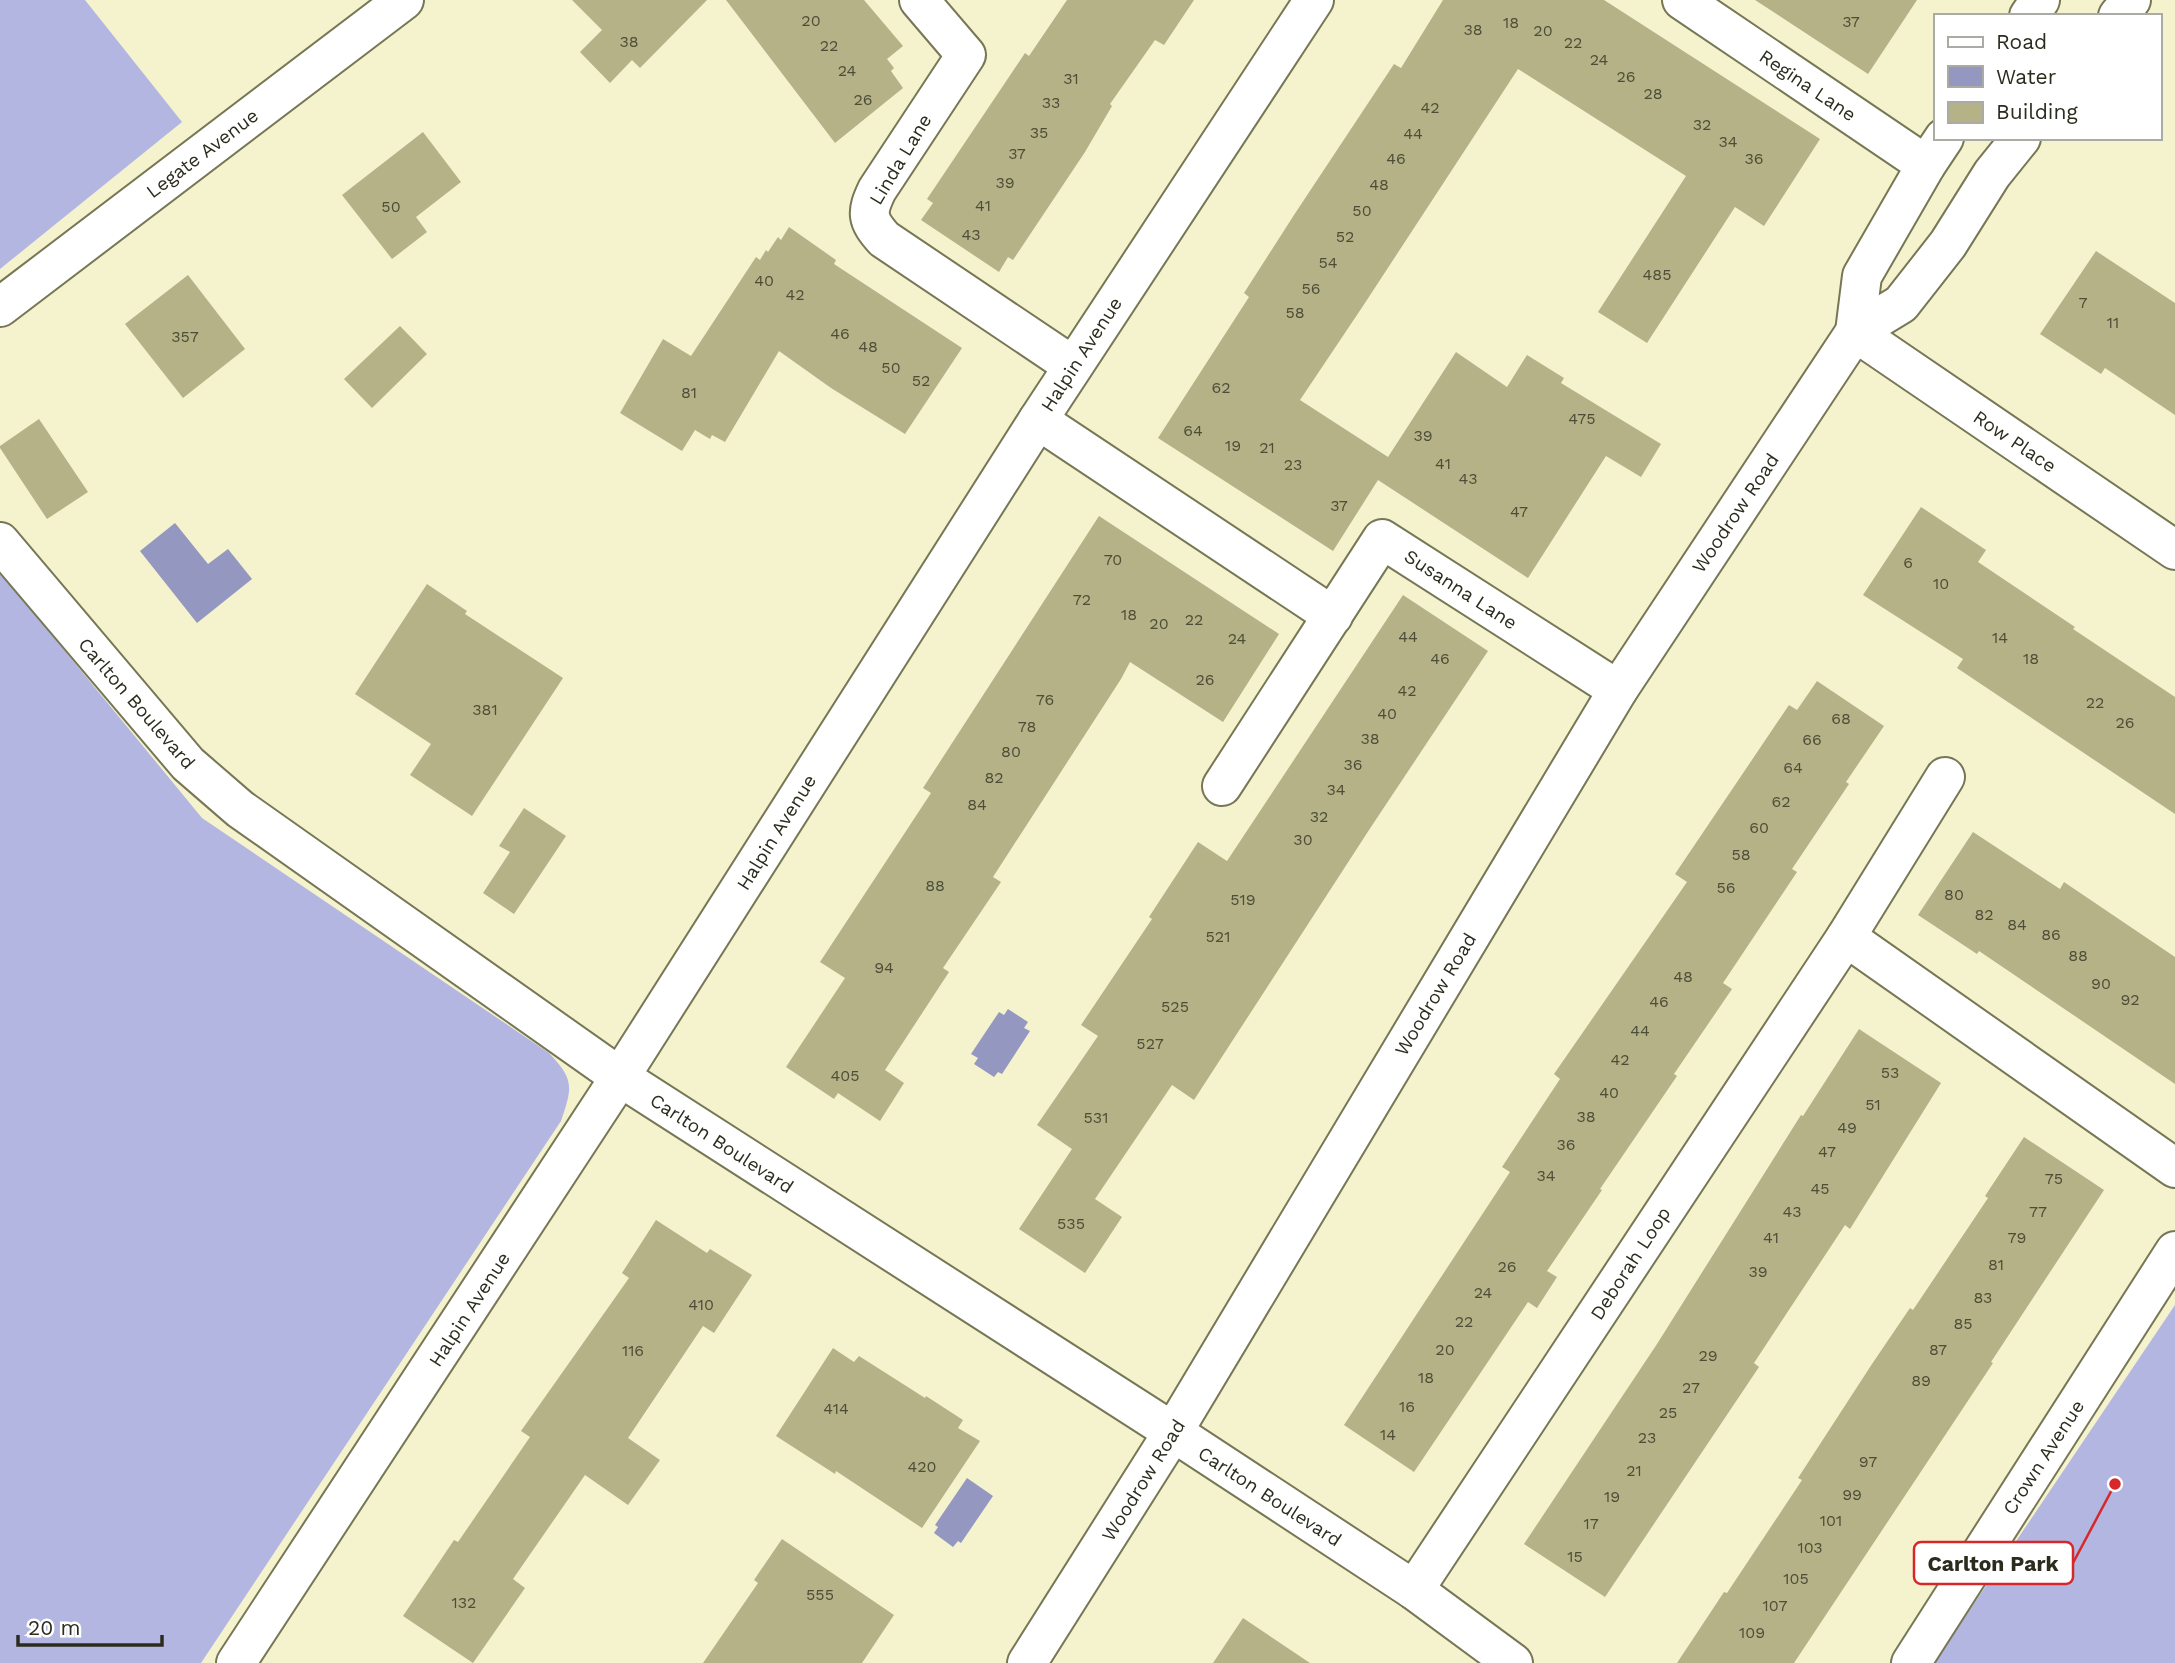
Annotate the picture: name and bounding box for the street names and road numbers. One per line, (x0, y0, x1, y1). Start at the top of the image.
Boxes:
street label: Regina Lane (1755, 45, 1861, 126)
street label: Legate Avenue (142, 104, 263, 203)
street label: Linda Lane (864, 110, 936, 209)
street label: Halpin Avenue (1036, 293, 1127, 416)
street label: Row Place (1969, 405, 2061, 478)
street label: Woodrow Road (1687, 449, 1784, 577)
street label: Susanna Lane (1400, 544, 1521, 634)
street label: Carlton Boulevard (73, 633, 200, 774)
street label: Halpin Avenue (732, 770, 821, 894)
street label: Woodrow Road (1390, 929, 1481, 1060)
street label: Carlton Boulevard (646, 1088, 798, 1198)
street label: Deborah Loop (1585, 1202, 1676, 1324)
street label: Halpin Avenue (424, 1248, 515, 1371)
street label: Crown Avenue (1998, 1396, 2089, 1519)
street label: Woodrow Road (1097, 1415, 1190, 1545)
street label: Carlton Boulevard (1194, 1441, 1346, 1551)

